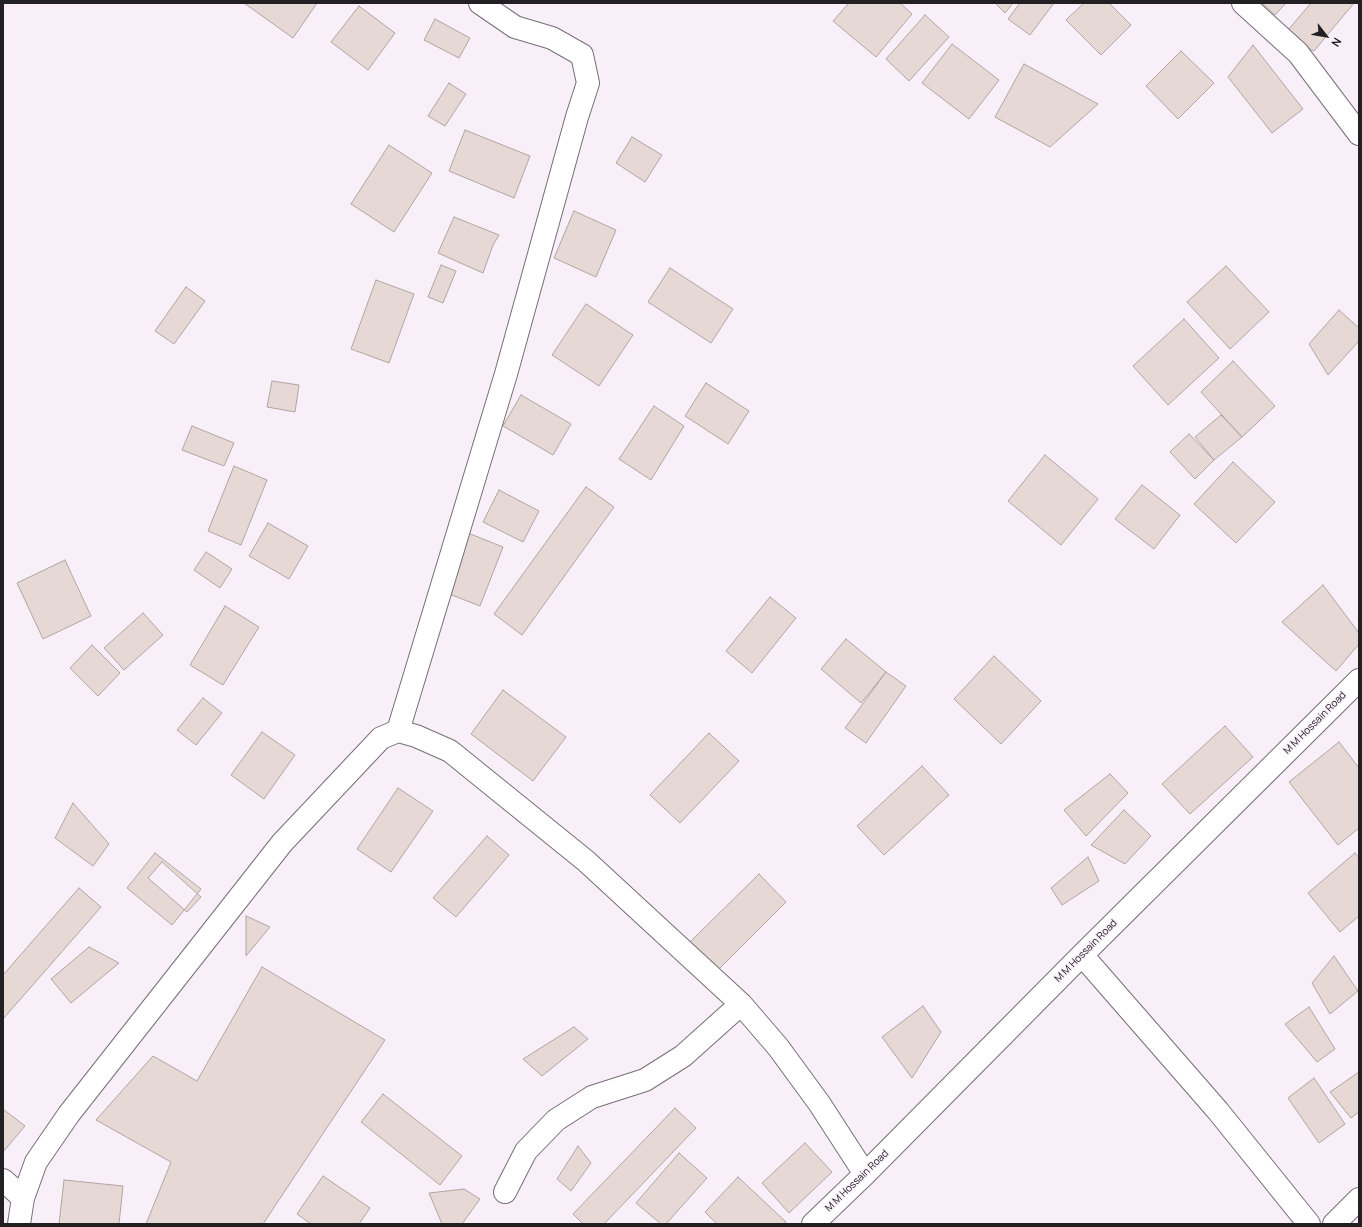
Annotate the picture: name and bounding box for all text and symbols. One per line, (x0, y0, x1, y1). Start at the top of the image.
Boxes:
north arrow (1306, 16, 1346, 56)
text: N (1328, 35, 1345, 50)
street label: M M Hossain Road (1281, 689, 1349, 757)
street label: M M Hossain Road (1052, 917, 1120, 985)
street label: M M Hossain Road (823, 1148, 891, 1214)

